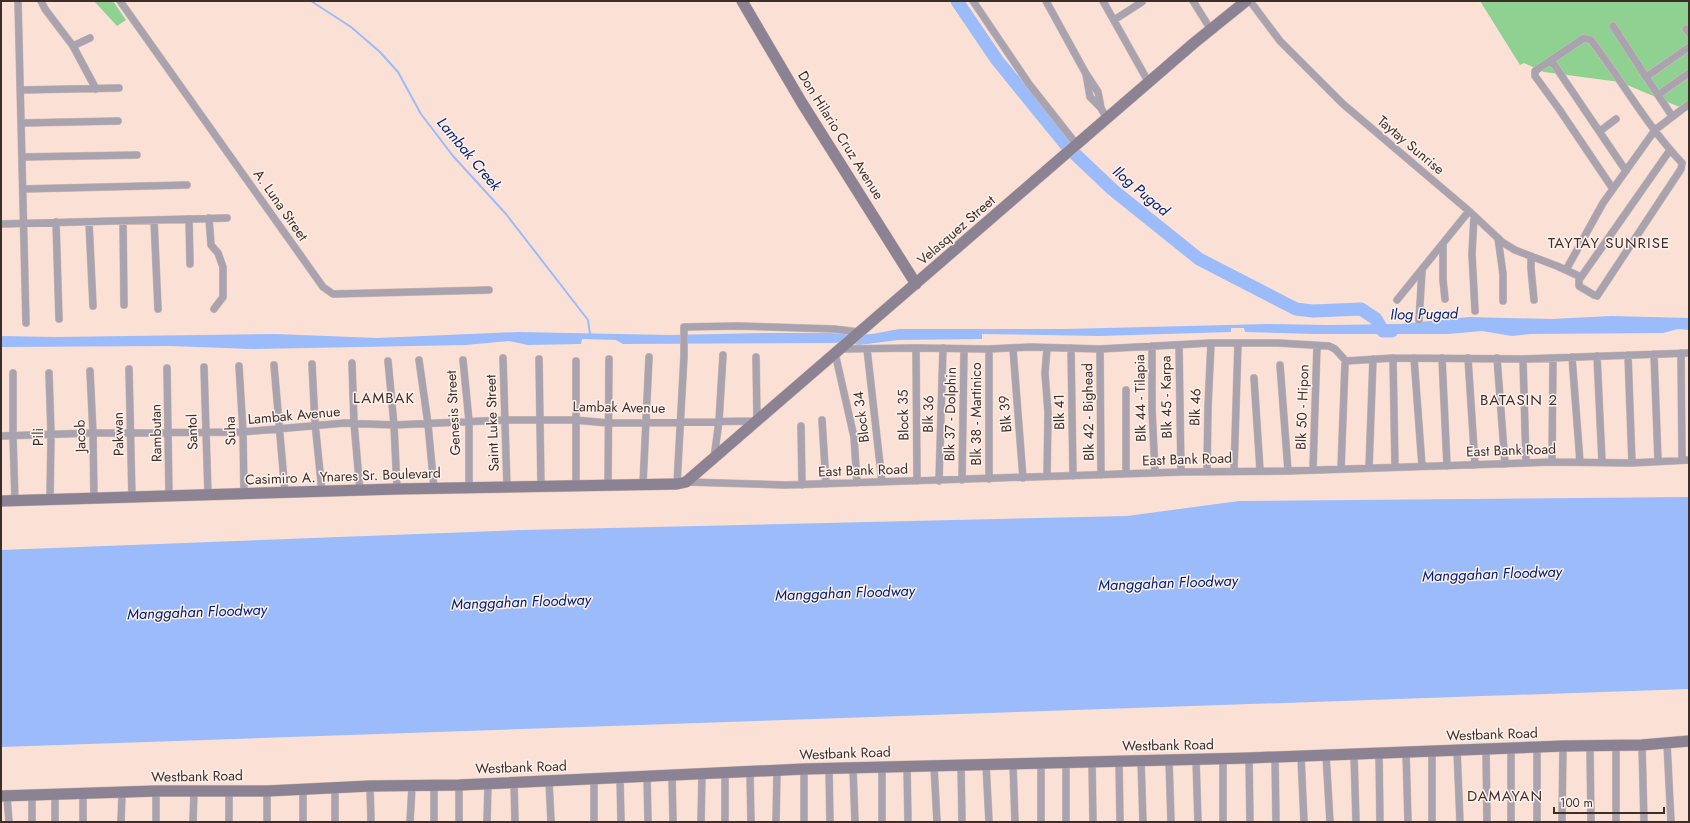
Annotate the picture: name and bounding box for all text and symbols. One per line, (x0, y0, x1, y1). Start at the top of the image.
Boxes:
street label: Don Hilario Cruz Avenue (793, 67, 889, 203)
street label: Taytay Sunrise (1373, 111, 1449, 179)
water label: Lambak Creek (432, 113, 507, 196)
water label: Ilog Pugad (1108, 161, 1175, 222)
street label: A. Luna Street (249, 165, 313, 245)
street label: Velasquez Street (913, 190, 1000, 269)
district label: TAYTAY SUNRISE (1548, 232, 1670, 254)
water label: Ilog Pugad (1390, 302, 1459, 326)
street label: Blk 44 - Tilapia (1129, 354, 1151, 442)
street label: Blk 45 - Karpa (1155, 355, 1177, 439)
street label: Blk 38 - Martinico (966, 362, 986, 466)
street label: Blk 42 - Bighead (1077, 363, 1099, 461)
street label: Blk 50 - Hipon (1291, 364, 1313, 450)
street label: Blk 37 - Dolphin (939, 367, 961, 461)
street label: Genesis Street (441, 369, 465, 456)
street label: Saint Luke Street (480, 373, 504, 472)
district label: LAMBAK (353, 387, 415, 409)
street label: Blk 46 (1184, 388, 1206, 426)
street label: Block 35 (893, 389, 913, 441)
district label: BATASIN 2 (1480, 389, 1558, 411)
street label: Block 34 (848, 390, 874, 444)
street label: Blk 41 (1049, 394, 1069, 430)
street label: Blk 36 (918, 395, 938, 433)
street label: Blk 39 (993, 395, 1017, 433)
street label: Lambak Avenue (573, 396, 665, 418)
street label: Lambak Avenue (247, 401, 341, 429)
street label: Rambutan (145, 404, 167, 462)
street label: Pakwan (108, 412, 128, 456)
street label: Santol (181, 414, 203, 450)
street label: Suha (219, 416, 241, 446)
street label: Jacob (69, 419, 91, 455)
street label: Pili (28, 428, 48, 446)
street label: East Bank Road (1466, 438, 1556, 462)
street label: East Bank Road (1142, 447, 1232, 471)
street label: East Bank Road (818, 458, 908, 482)
street label: Casimiro A. Ynares Sr. Boulevard (245, 463, 441, 489)
water label: Manggahan Floodway (1422, 561, 1564, 587)
water label: Manggahan Floodway (1098, 570, 1240, 596)
water label: Manggahan Floodway (775, 580, 917, 606)
water label: Manggahan Floodway (451, 589, 593, 615)
water label: Manggahan Floodway (127, 599, 269, 625)
street label: Westbank Road (1446, 722, 1538, 746)
street label: Westbank Road (1122, 734, 1214, 756)
street label: Westbank Road (799, 741, 891, 765)
street label: Westbank Road (475, 755, 567, 779)
street label: Westbank Road (151, 765, 243, 787)
district label: DAMAYAN (1467, 785, 1543, 807)
scale bar (1554, 789, 1664, 815)
text: 100 m (1560, 794, 1593, 812)

